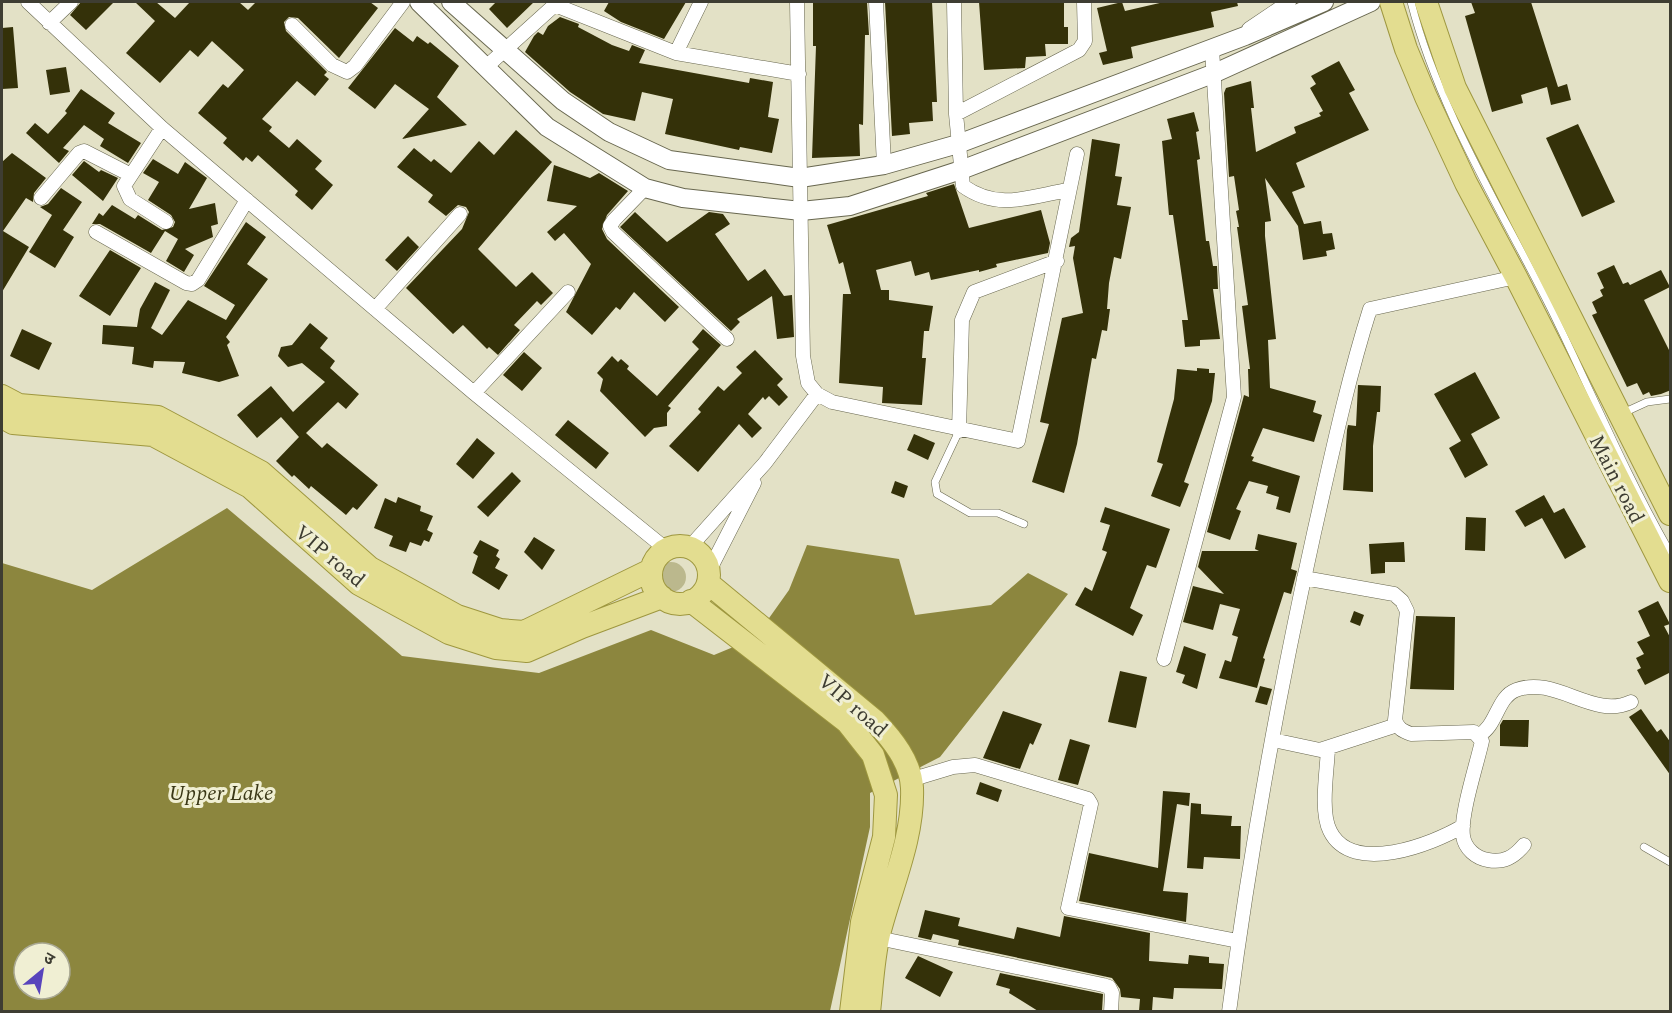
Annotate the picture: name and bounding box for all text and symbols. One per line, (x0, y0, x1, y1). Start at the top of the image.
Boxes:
street label: Main road (1580, 429, 1652, 530)
street label: VIP road (287, 517, 372, 596)
street label: VIP road (810, 666, 895, 745)
water label: Upper Lake (168, 777, 274, 810)
north arrow (12, 941, 72, 1001)
text: उ (39, 946, 60, 972)

